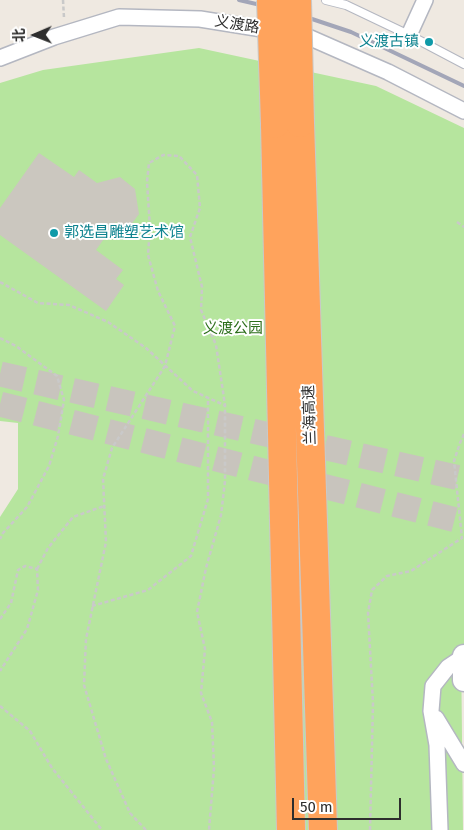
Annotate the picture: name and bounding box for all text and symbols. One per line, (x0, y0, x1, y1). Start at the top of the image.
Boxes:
north arrow (10, 10, 60, 60)
street label: 义渡路 (213, 13, 261, 37)
text: 北 (11, 28, 28, 42)
place label: 义渡古镇 (359, 33, 419, 51)
marker: 义渡古镇 (423, 36, 435, 48)
place label: 郭选昌雕塑艺术馆 (64, 224, 184, 242)
marker: 郭选昌雕塑艺术馆 (48, 227, 60, 239)
park label: 义渡公园 (203, 320, 263, 338)
street label: 兰海高速 (300, 385, 320, 445)
scale bar (294, 788, 403, 820)
text: 50 m (300, 798, 333, 816)

